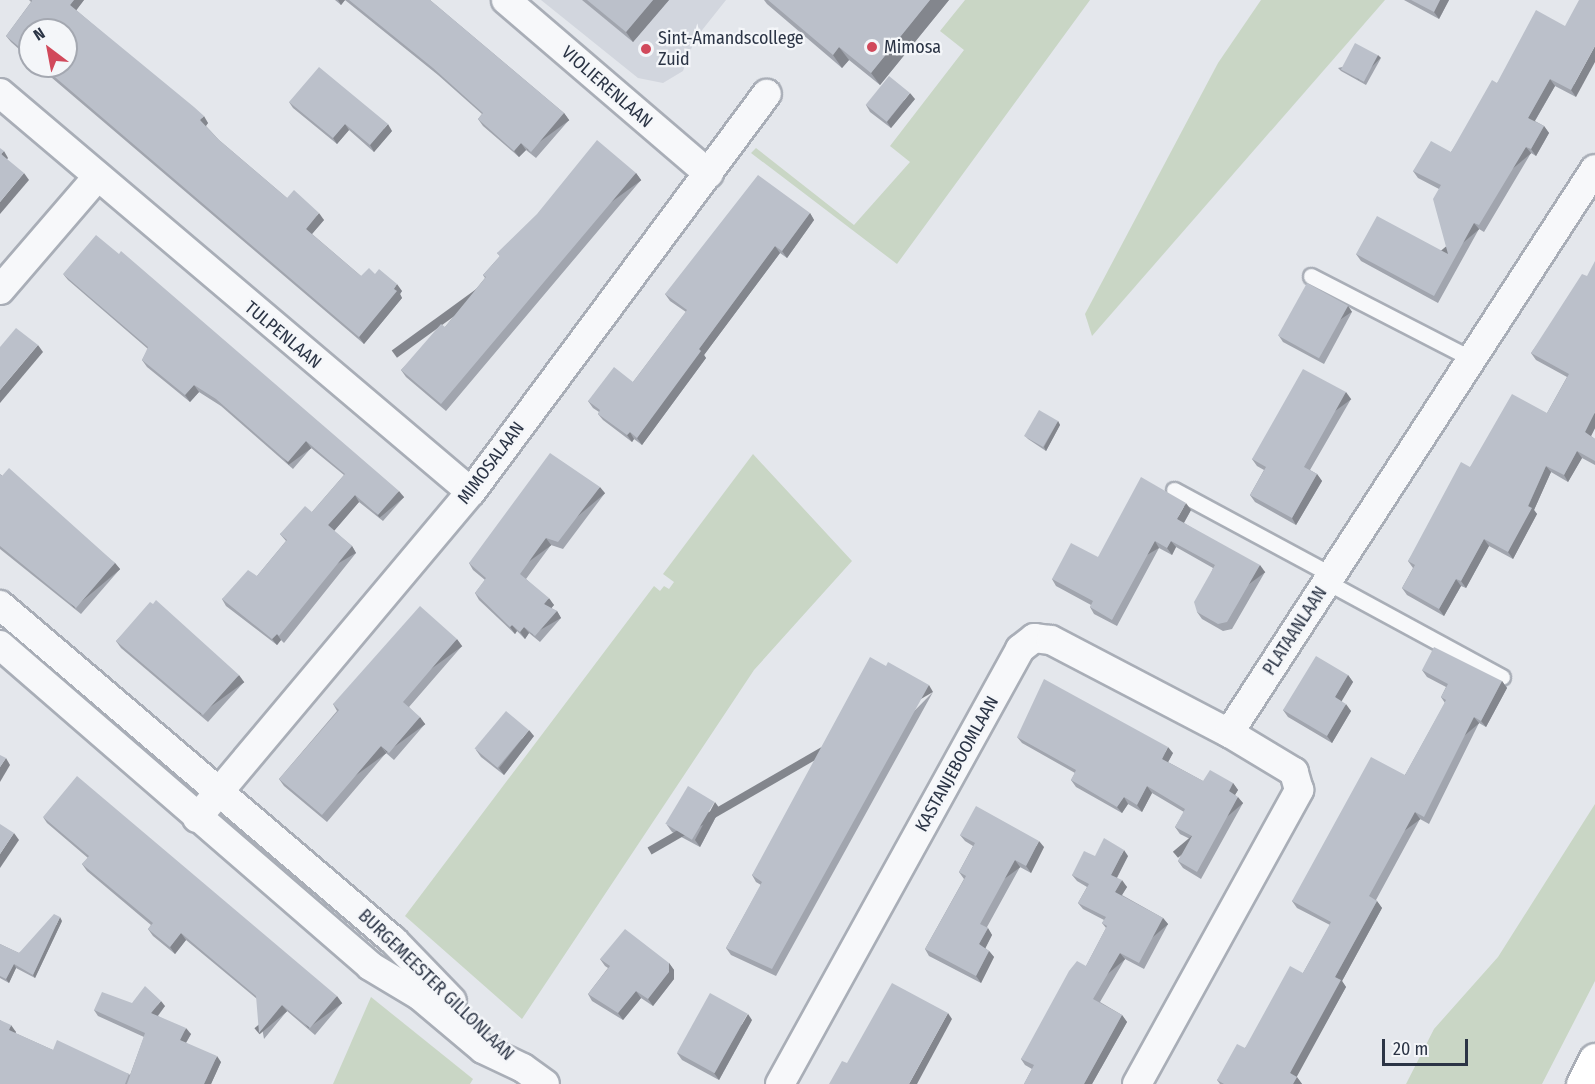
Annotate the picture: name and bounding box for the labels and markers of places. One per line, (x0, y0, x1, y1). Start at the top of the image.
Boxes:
place label: Sint-Amandscollege Zuid (658, 28, 804, 70)
place label: Mimosa (884, 36, 941, 58)
marker: Mimosa (865, 40, 879, 54)
marker: Sint-Amandscollege Zuid (639, 42, 653, 56)

